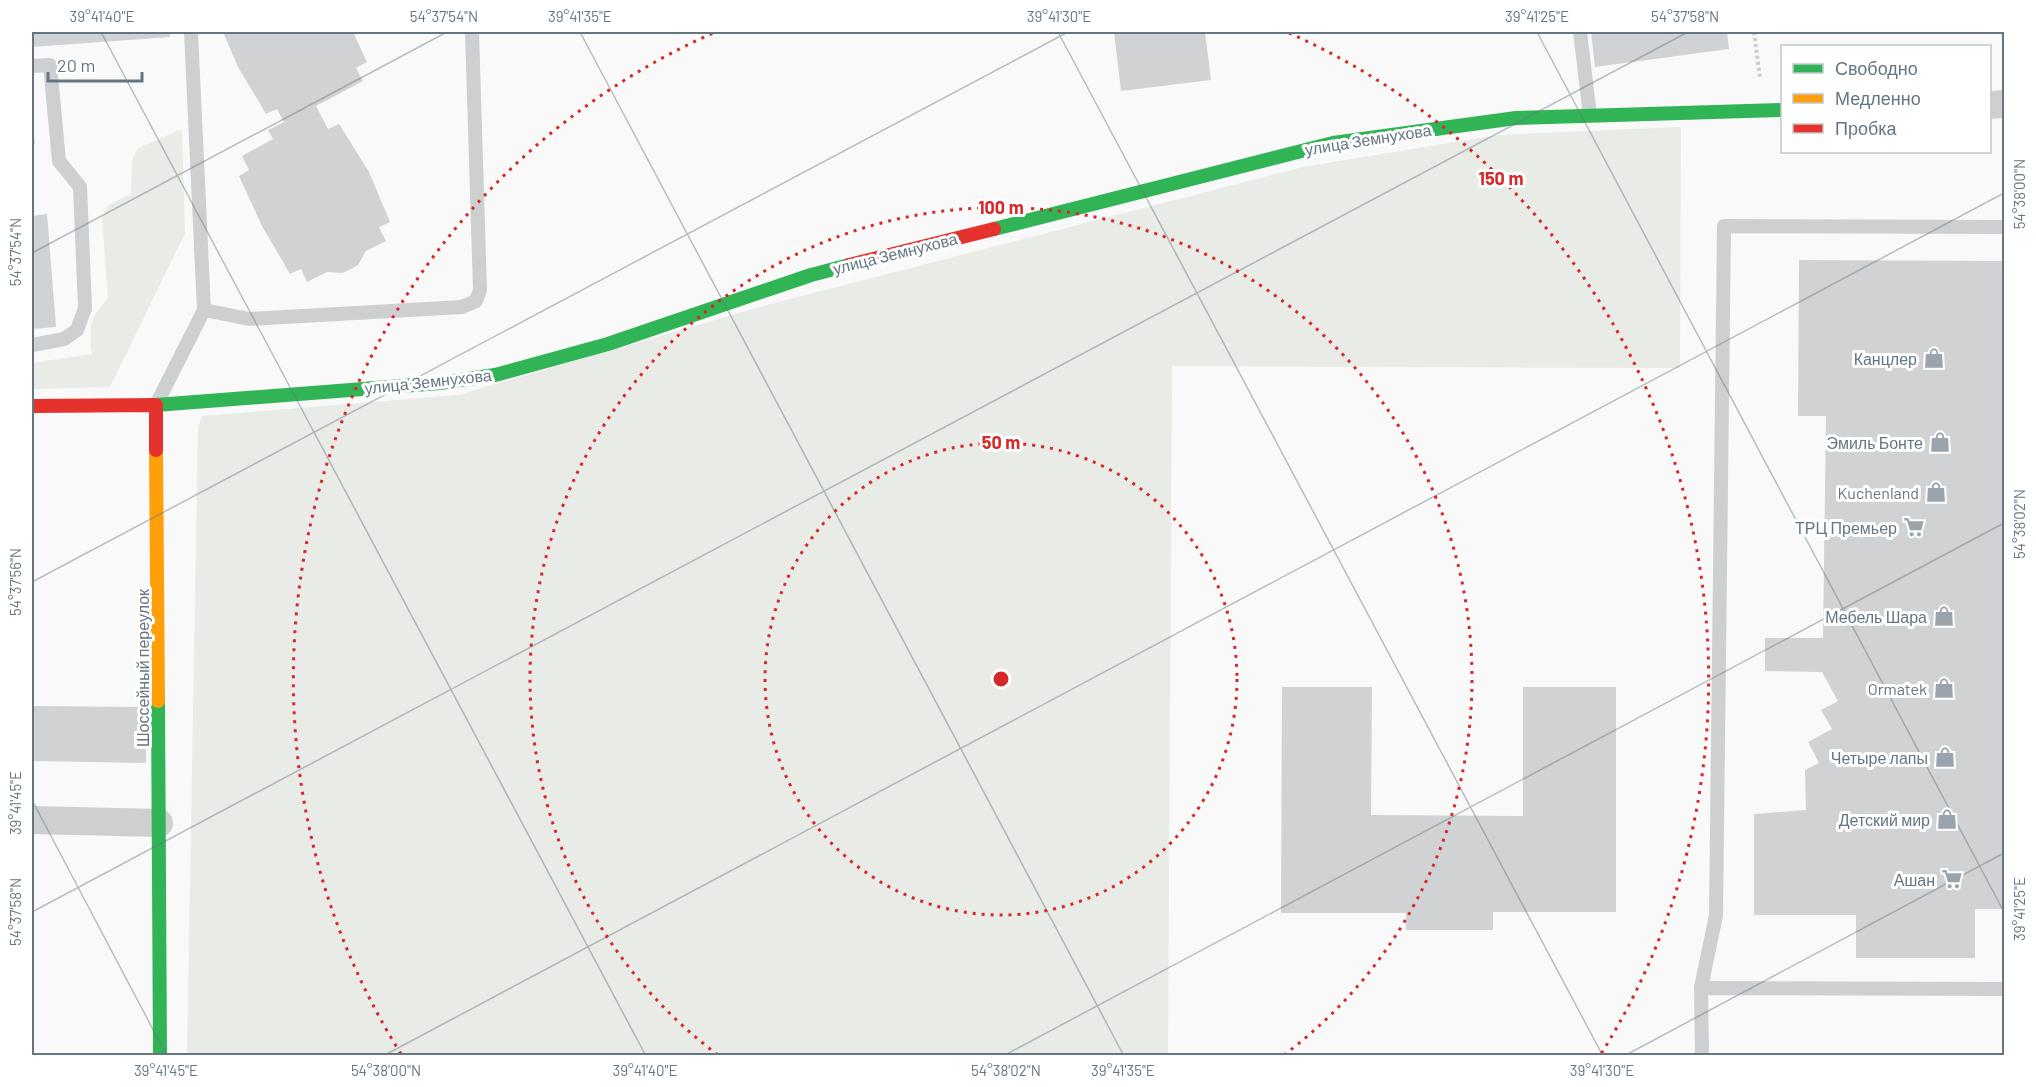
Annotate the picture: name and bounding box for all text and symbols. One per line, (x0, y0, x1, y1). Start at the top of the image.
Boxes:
text: 39°41'40"E (70, 7, 135, 25)
text: 54°37'54"N (410, 7, 478, 25)
text: 39°41'35"E (548, 7, 612, 25)
text: 39°41'30"E (1027, 7, 1091, 25)
text: 39°41'25"E (1505, 7, 1569, 25)
text: 54°37'58"N (1651, 7, 1719, 25)
scale bar (48, 45, 142, 83)
legend (1781, 45, 1991, 153)
text: 20 m (57, 54, 95, 76)
text: Свободно (1835, 57, 1918, 79)
text: Медленно (1835, 87, 1921, 109)
text: Пробка (1835, 117, 1898, 139)
street label: улица Земнухова (1304, 120, 1433, 158)
text: 54°38'00"N (2010, 159, 2028, 229)
text: 150 m (1479, 167, 1523, 189)
text: 100 m (978, 196, 1024, 218)
text: 54°37'54"N (6, 218, 24, 286)
street label: улица Земнухова (831, 228, 959, 278)
shop icon: Канцлер (1922, 346, 1946, 370)
place label: Канцлер (1854, 349, 1917, 368)
street label: улица Земнухова (364, 365, 492, 397)
shop icon: Эмиль Бонте (1928, 430, 1952, 454)
text: 50 m (982, 431, 1020, 453)
place label: Эмиль Бонте (1827, 433, 1923, 452)
shop icon: Kuchenland (1924, 480, 1948, 504)
place label: Kuchenland (1838, 483, 1919, 502)
text: 54°38'02"N (2010, 489, 2028, 559)
supermarket icon: ТРЦ Премьер (1902, 515, 1926, 539)
place label: ТРЦ Премьер (1795, 518, 1897, 537)
text: 54°37'56"N (6, 548, 24, 616)
street label: Шоссейный переулок (133, 588, 152, 747)
shop icon: Мебель Шара (1932, 604, 1956, 628)
place label: Мебель Шара (1825, 607, 1927, 626)
centre of rings (991, 669, 1011, 689)
shop icon: Ormatek (1932, 676, 1956, 700)
place label: Ormatek (1868, 679, 1927, 698)
shop icon: Четыре лапы (1933, 745, 1957, 769)
place label: Четыре лапы (1831, 748, 1928, 767)
text: 39°41'45"E (6, 771, 24, 835)
shop icon: Детский мир (1935, 807, 1959, 831)
place label: Детский мир (1839, 810, 1930, 829)
supermarket icon: Ашан (1940, 867, 1964, 891)
place label: Ашан (1894, 870, 1935, 889)
text: 39°41'25"E (2010, 877, 2028, 941)
text: 54°37'58"N (6, 878, 24, 946)
text: 39°41'45"E (134, 1061, 198, 1079)
text: 54°38'00"N (351, 1061, 421, 1079)
text: 39°41'40"E (613, 1061, 678, 1079)
text: 54°38'02"N (971, 1061, 1041, 1079)
text: 39°41'35"E (1091, 1061, 1155, 1079)
text: 39°41'30"E (1570, 1061, 1634, 1079)

